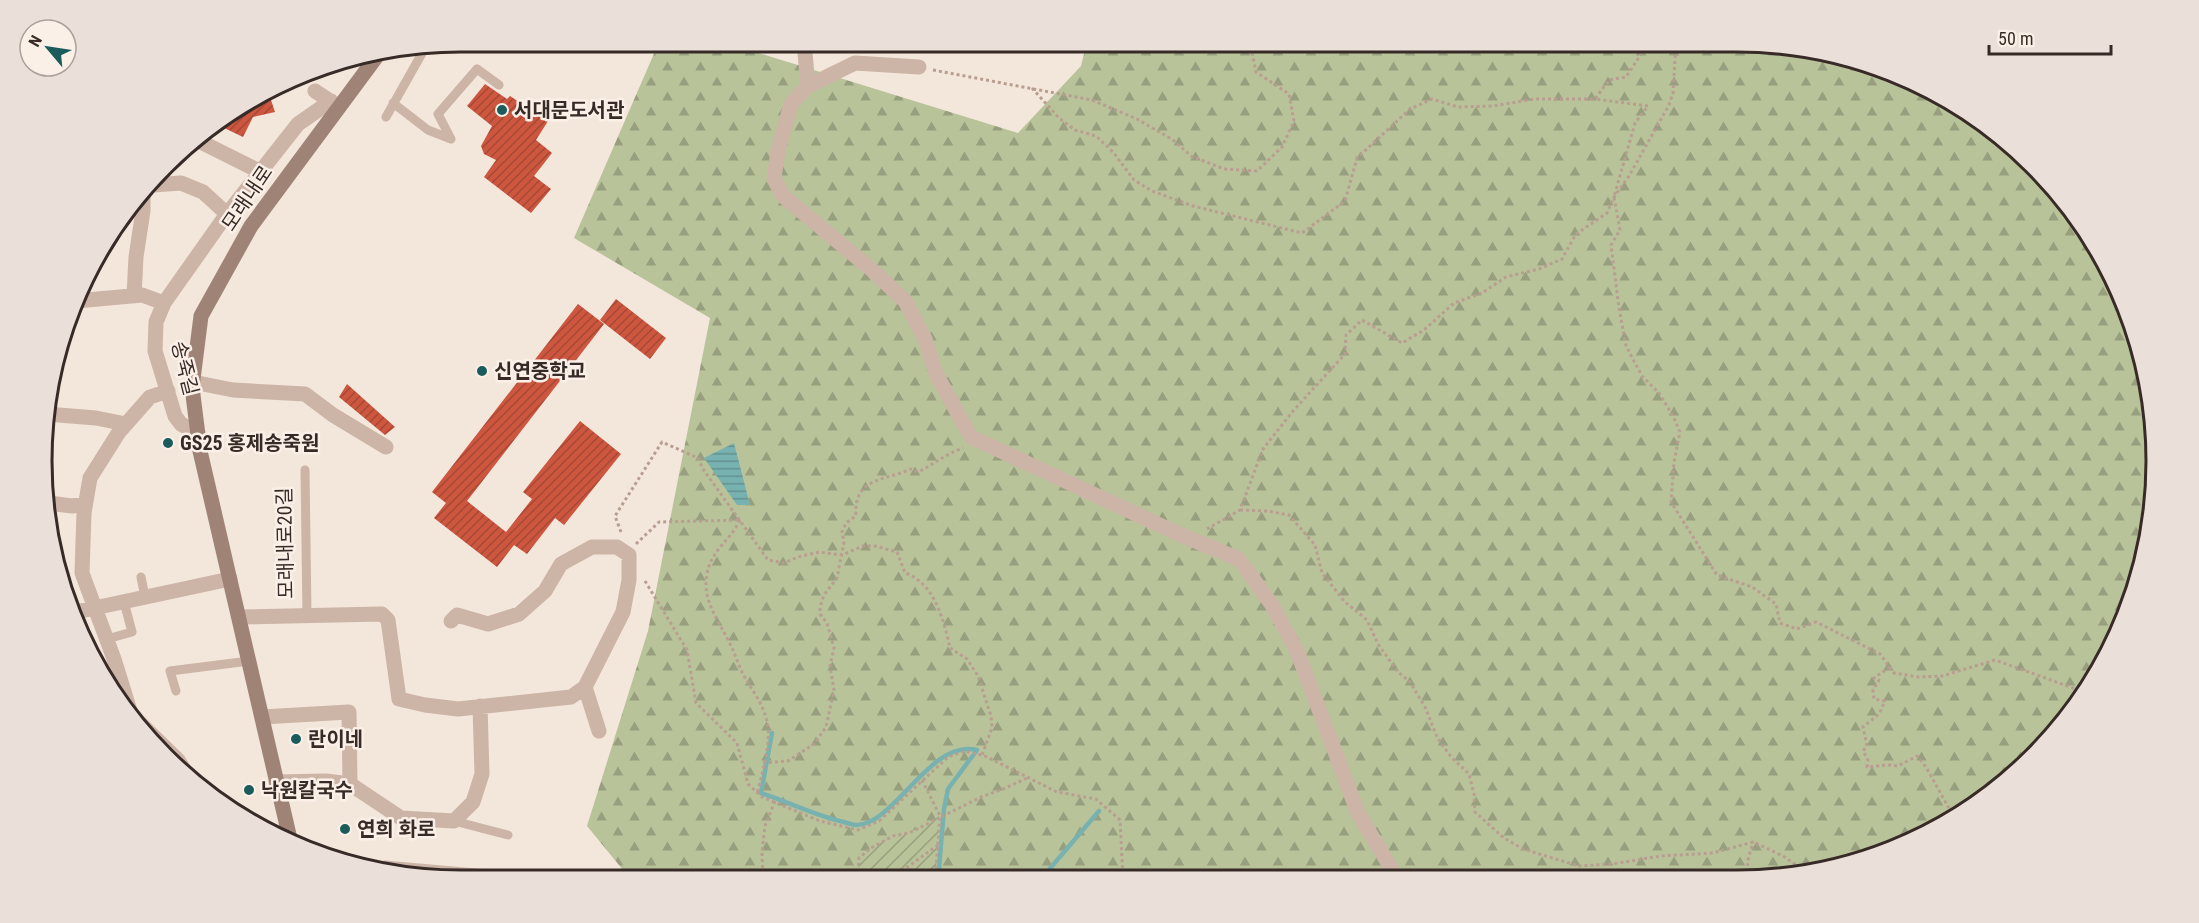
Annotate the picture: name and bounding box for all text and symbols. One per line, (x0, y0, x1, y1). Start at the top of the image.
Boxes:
north arrow (18, 18, 78, 78)
scale bar (1989, 18, 2110, 56)
text: 50 m (1998, 28, 2033, 49)
text: N (25, 32, 46, 50)
place label: 서대문도서관 (514, 98, 625, 122)
marker: 서대문도서관 (495, 103, 509, 117)
street label: 모래내로 (216, 161, 278, 235)
street label: 송죽길 (167, 338, 203, 398)
place label: 신연중학교 (494, 359, 586, 383)
marker: 신연중학교 (475, 364, 489, 378)
place label: GS25 홍제송죽원 (180, 431, 319, 455)
marker: GS25 홍제송죽원 (161, 436, 175, 450)
street label: 모래내로20길 (272, 487, 298, 599)
place label: 란이네 (308, 727, 363, 751)
marker: 란이네 (289, 732, 303, 746)
place label: 낙원칼국수 (261, 778, 353, 802)
marker: 낙원칼국수 (242, 783, 256, 797)
place label: 연희 화로 (357, 817, 435, 841)
marker: 연희 화로 (338, 822, 352, 836)

